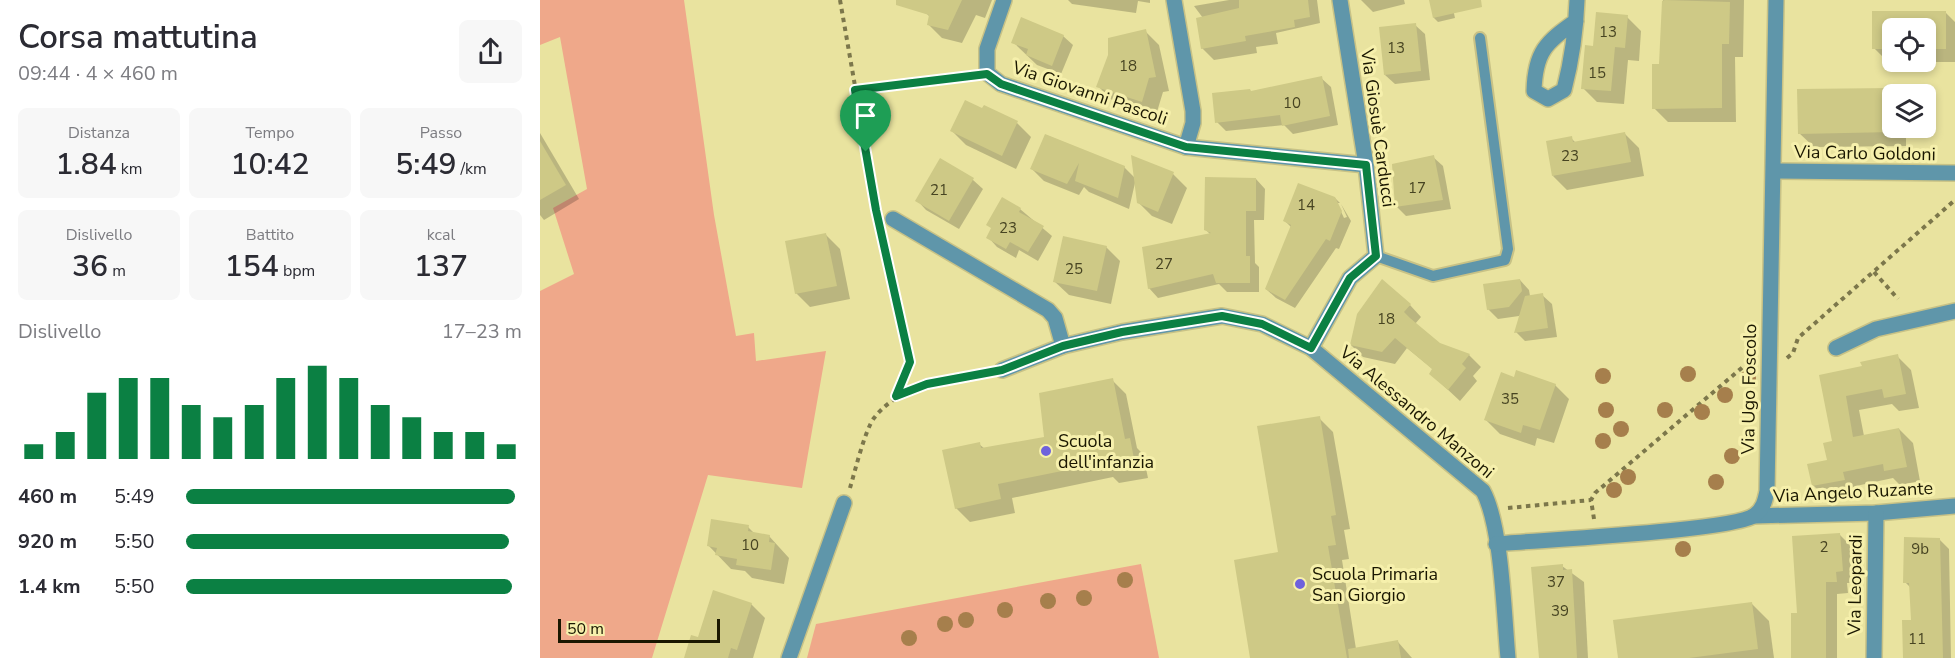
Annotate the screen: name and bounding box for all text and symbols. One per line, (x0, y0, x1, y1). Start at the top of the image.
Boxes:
text: Corsa mattutina (18, 15, 258, 60)
map controls (1882, 18, 1936, 138)
button: locate (1882, 18, 1936, 72)
button: share (459, 20, 522, 83)
house number: 13 (1599, 22, 1617, 42)
house number: 13 (1387, 38, 1405, 58)
street label: Via Giosuè Carducci (1355, 46, 1401, 209)
street label: Via Giovanni Pascoli (1008, 55, 1171, 131)
house number: 18 (1119, 56, 1137, 76)
text: 09:44 · 4 × 460 m (18, 60, 178, 87)
house number: 15 (1588, 63, 1606, 83)
button: layers (1882, 84, 1936, 138)
pin (840, 90, 891, 152)
house number: 10 (1283, 93, 1301, 113)
icon: arrive (849, 99, 882, 132)
text: Distanza (68, 122, 130, 144)
text: Tempo (246, 122, 294, 144)
text: Passo (420, 122, 462, 144)
street label: Via Carlo Goldoni (1793, 140, 1936, 166)
text: 1.84 (56, 144, 117, 185)
text: 10:42 (230, 144, 310, 185)
text: 5:49 (395, 144, 456, 185)
house number: 23 (1561, 146, 1579, 166)
text: km (117, 158, 142, 180)
text: /km (456, 158, 487, 180)
house number: 17 (1408, 178, 1426, 198)
house number: 21 (930, 180, 948, 200)
house number: 14 (1297, 195, 1315, 215)
house number: 23 (999, 218, 1017, 238)
text: Dislivello (66, 224, 132, 246)
text: Battito (246, 224, 294, 246)
text: kcal (427, 224, 455, 246)
text: 36 (72, 246, 108, 287)
text: 154 (225, 246, 279, 287)
text: 137 (414, 246, 468, 287)
house number: 27 (1155, 254, 1173, 274)
house number: 25 (1065, 259, 1083, 279)
text: m (108, 260, 126, 282)
text: bpm (279, 260, 315, 282)
house number: 18 (1377, 309, 1395, 329)
text: Dislivello (18, 318, 101, 345)
text: 17–23 m (442, 318, 522, 345)
street label: Via Ugo Foscolo (1736, 323, 1762, 456)
street label: Via Alessandro Manzoni (1334, 340, 1499, 484)
house number: 35 (1501, 389, 1519, 409)
place label: Scuola dell'infanzia (1058, 429, 1154, 474)
marker: Scuola dell'infanzia (1039, 444, 1053, 458)
street label: Via Angelo Ruzante (1771, 476, 1934, 508)
text: 460 m (18, 483, 77, 510)
text: 5:49 (114, 483, 155, 510)
text: 920 m (18, 528, 77, 555)
text: 5:50 (114, 528, 155, 555)
street label: Via Leopardi (1842, 534, 1868, 637)
house number: 10 (741, 535, 759, 555)
house number: 2 (1819, 537, 1829, 557)
house number: 9b (1911, 539, 1929, 559)
place label: Scuola Primaria San Giorgio (1312, 562, 1438, 607)
house number: 37 (1547, 572, 1565, 592)
text: 1.4 km (18, 573, 81, 600)
text: 5:50 (114, 573, 155, 600)
marker: Scuola Primaria San Giorgio (1293, 577, 1307, 591)
house number: 39 (1551, 601, 1569, 621)
scale bar (558, 616, 720, 644)
text: 50 m (567, 618, 604, 640)
house number: 11 (1908, 629, 1926, 649)

